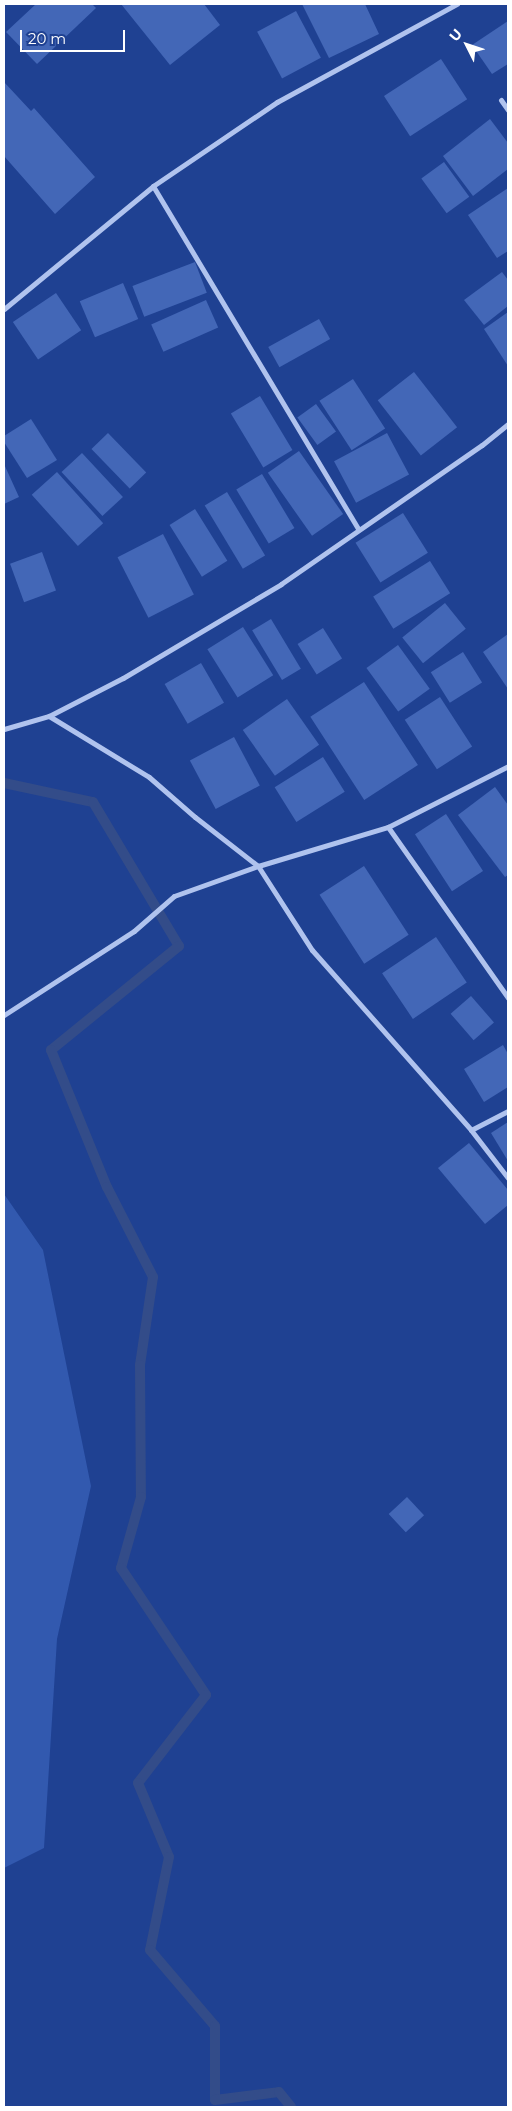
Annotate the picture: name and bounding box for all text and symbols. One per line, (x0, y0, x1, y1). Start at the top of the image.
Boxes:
scale bar (22, 20, 128, 52)
north arrow (442, 20, 492, 70)
text: U (445, 25, 466, 45)
text: 20 m (28, 29, 66, 48)

